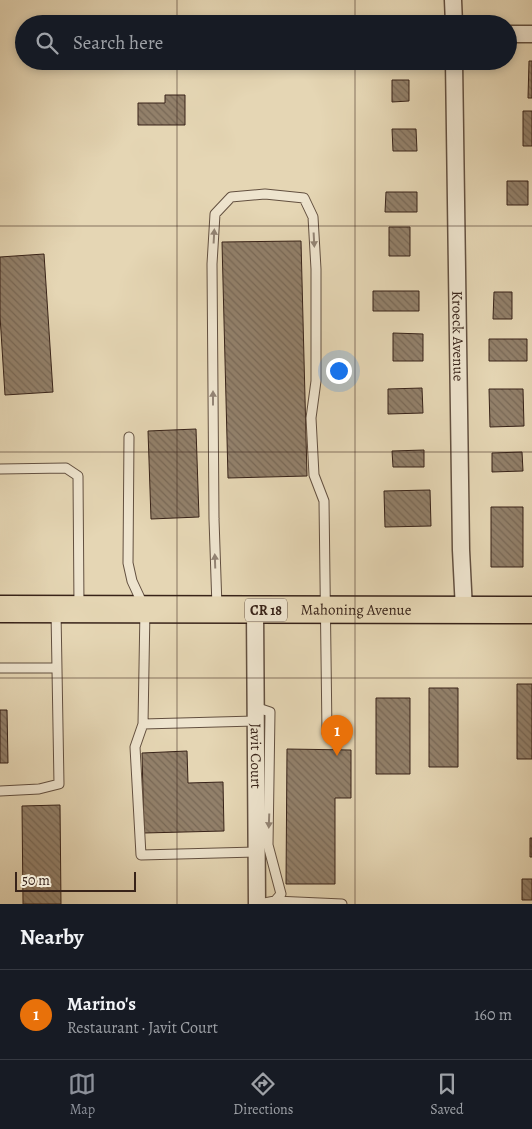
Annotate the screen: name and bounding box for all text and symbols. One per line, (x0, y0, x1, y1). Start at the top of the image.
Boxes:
search box (15, 15, 517, 70)
icon: search (33, 29, 61, 57)
text: Search here (73, 30, 163, 56)
one-way arrow (210, 228, 218, 244)
one-way arrow (310, 232, 318, 248)
street label: Kroeck Avenue (447, 290, 469, 382)
your location (326, 358, 352, 384)
one-way arrow (209, 390, 217, 406)
one-way arrow (211, 553, 219, 569)
road number: CR 18 (245, 598, 287, 622)
street label: Mahoning Avenue (300, 600, 412, 620)
pin: 1 (321, 715, 353, 756)
street label: Javit Court (246, 723, 266, 789)
one-way arrow (264, 814, 272, 830)
scale bar (15, 869, 136, 892)
text: 50 m (22, 871, 50, 890)
text: Nearby (20, 923, 83, 951)
text: Marino's (67, 991, 136, 1017)
text: 1 (33, 1004, 39, 1026)
text: 160 m (474, 1004, 512, 1026)
text: Restaurant · Javit Court (67, 1017, 218, 1039)
tab: Map (68, 1070, 96, 1119)
tab: Directions (233, 1070, 293, 1119)
tab: Saved (430, 1070, 464, 1119)

